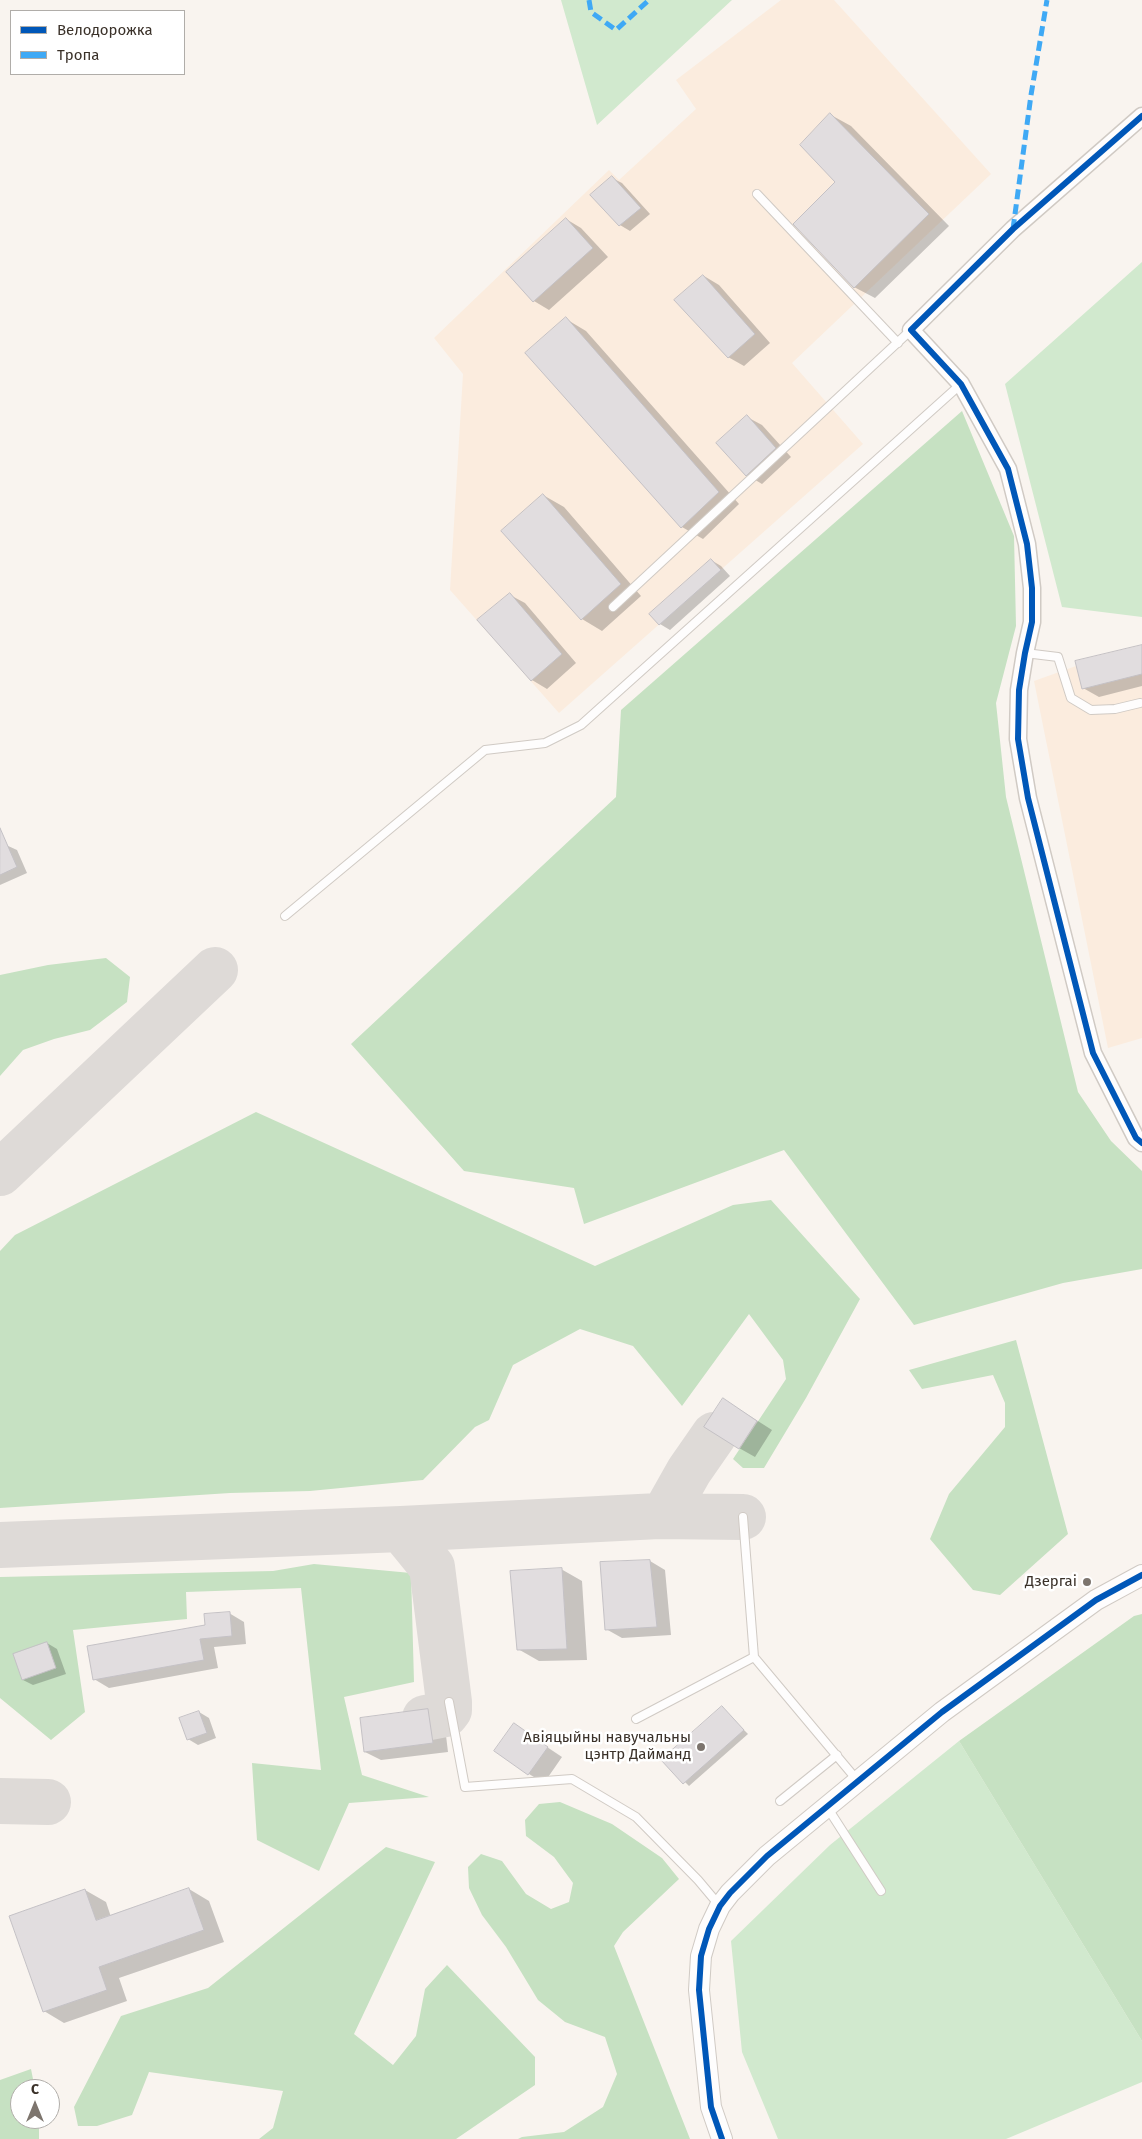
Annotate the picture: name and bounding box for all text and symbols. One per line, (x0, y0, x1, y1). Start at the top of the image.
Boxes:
legend (10, 10, 185, 75)
text: Велодорожка (57, 21, 153, 39)
text: Тропа (57, 46, 99, 64)
place label: Дзергаі (1025, 1573, 1077, 1591)
marker: Дзергаі (1081, 1576, 1093, 1588)
place label: Авіяцыйны навучальны цэнтр Дайманд (523, 1729, 691, 1764)
marker: Авіяцыйны навучальны цэнтр Дайманд (695, 1741, 707, 1753)
north arrow (10, 2079, 60, 2129)
text: С (31, 2081, 39, 2098)

